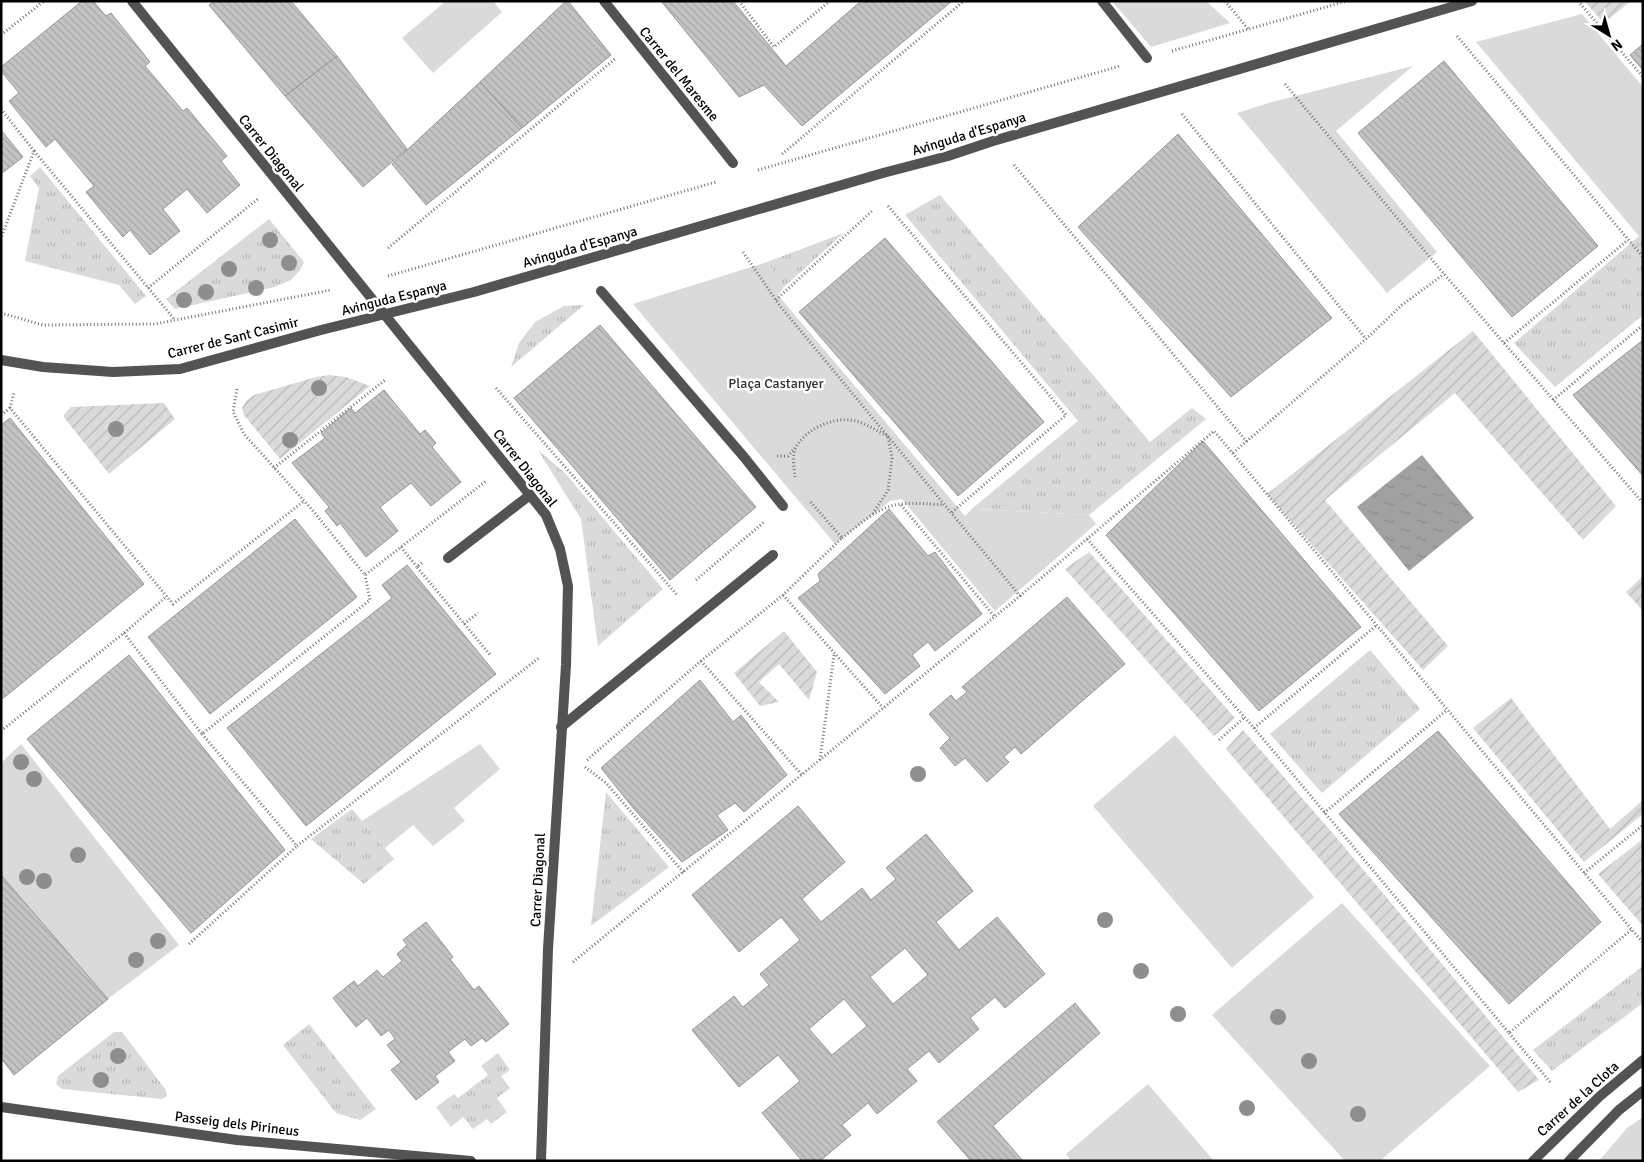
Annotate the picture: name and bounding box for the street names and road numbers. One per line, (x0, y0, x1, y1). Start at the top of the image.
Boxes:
street label: Carrer del Maresme (636, 23, 722, 125)
street label: Avinguda d'Espanya (910, 109, 1028, 159)
street label: Carrer Diagonal (235, 111, 307, 195)
street label: Avinguda d'Espanya (521, 223, 639, 271)
street label: Avinguda Espanya (340, 277, 448, 319)
street label: Carrer de Sant Casimir (166, 313, 301, 362)
street label: Carrer Diagonal (489, 426, 561, 510)
street label: Carrer Diagonal (527, 833, 549, 927)
street label: Carrer de la Clota (1534, 1058, 1622, 1140)
street label: Passeig dels Pirineus (174, 1108, 300, 1140)

